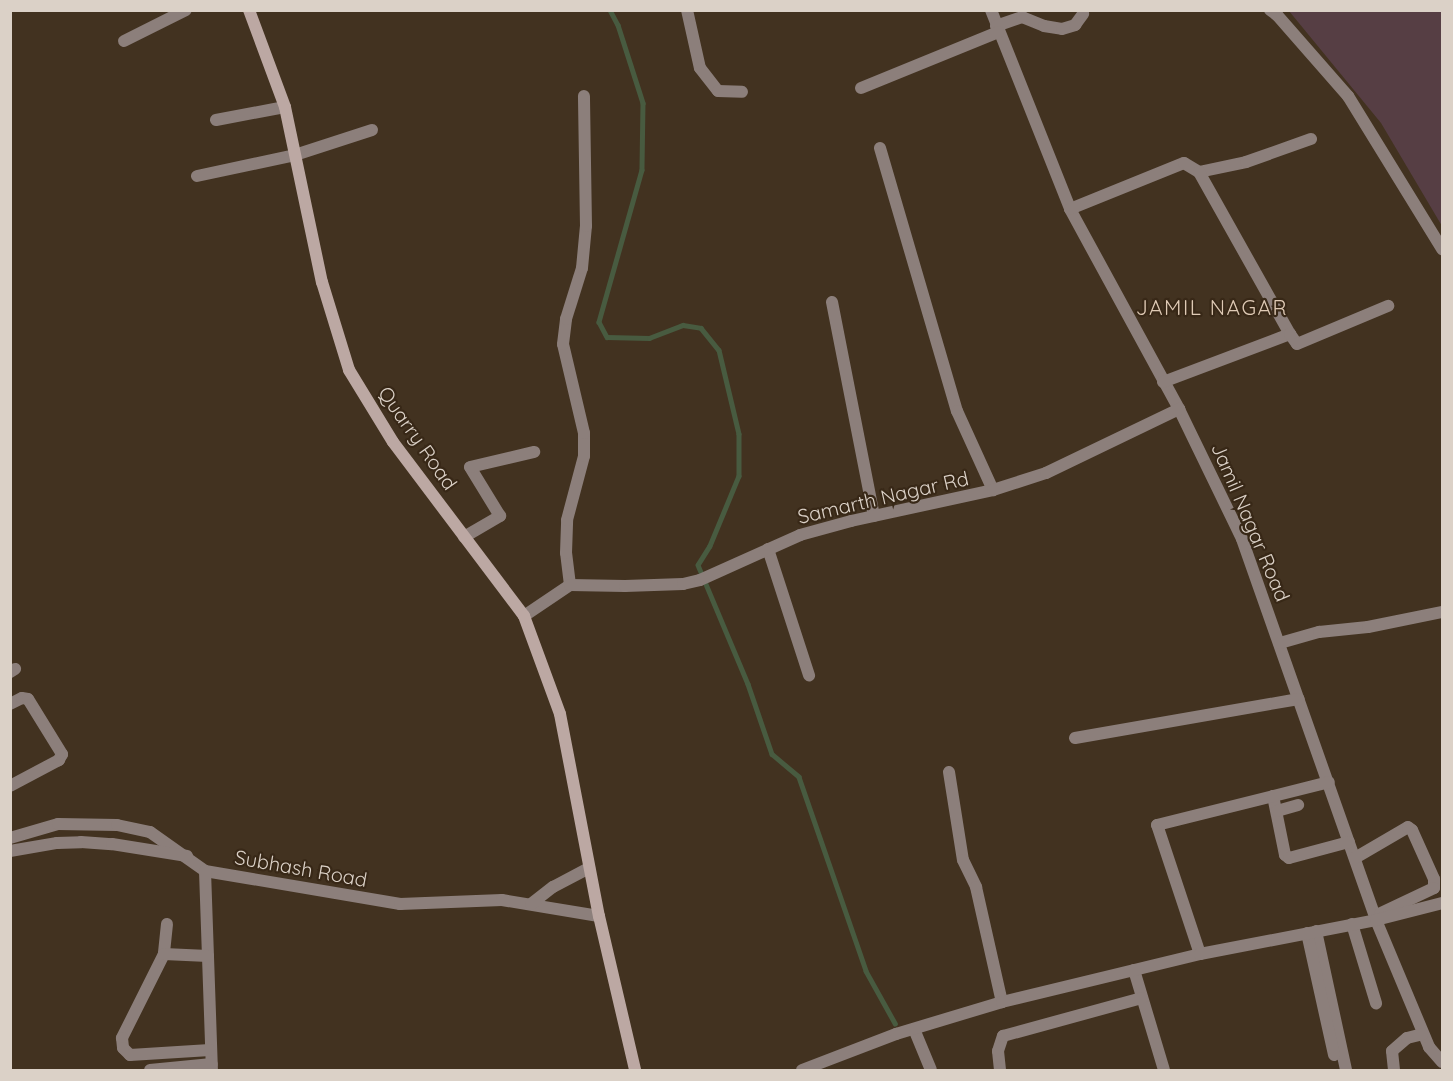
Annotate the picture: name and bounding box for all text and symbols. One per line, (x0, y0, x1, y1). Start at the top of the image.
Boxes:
district label: JAMIL NAGAR (1136, 294, 1288, 320)
street label: Quarry Road (374, 382, 462, 494)
street label: Jamil Nagar Road (1207, 439, 1295, 605)
street label: Samarth Nagar Rd (795, 466, 971, 528)
street label: Subhash Road (233, 845, 369, 891)

